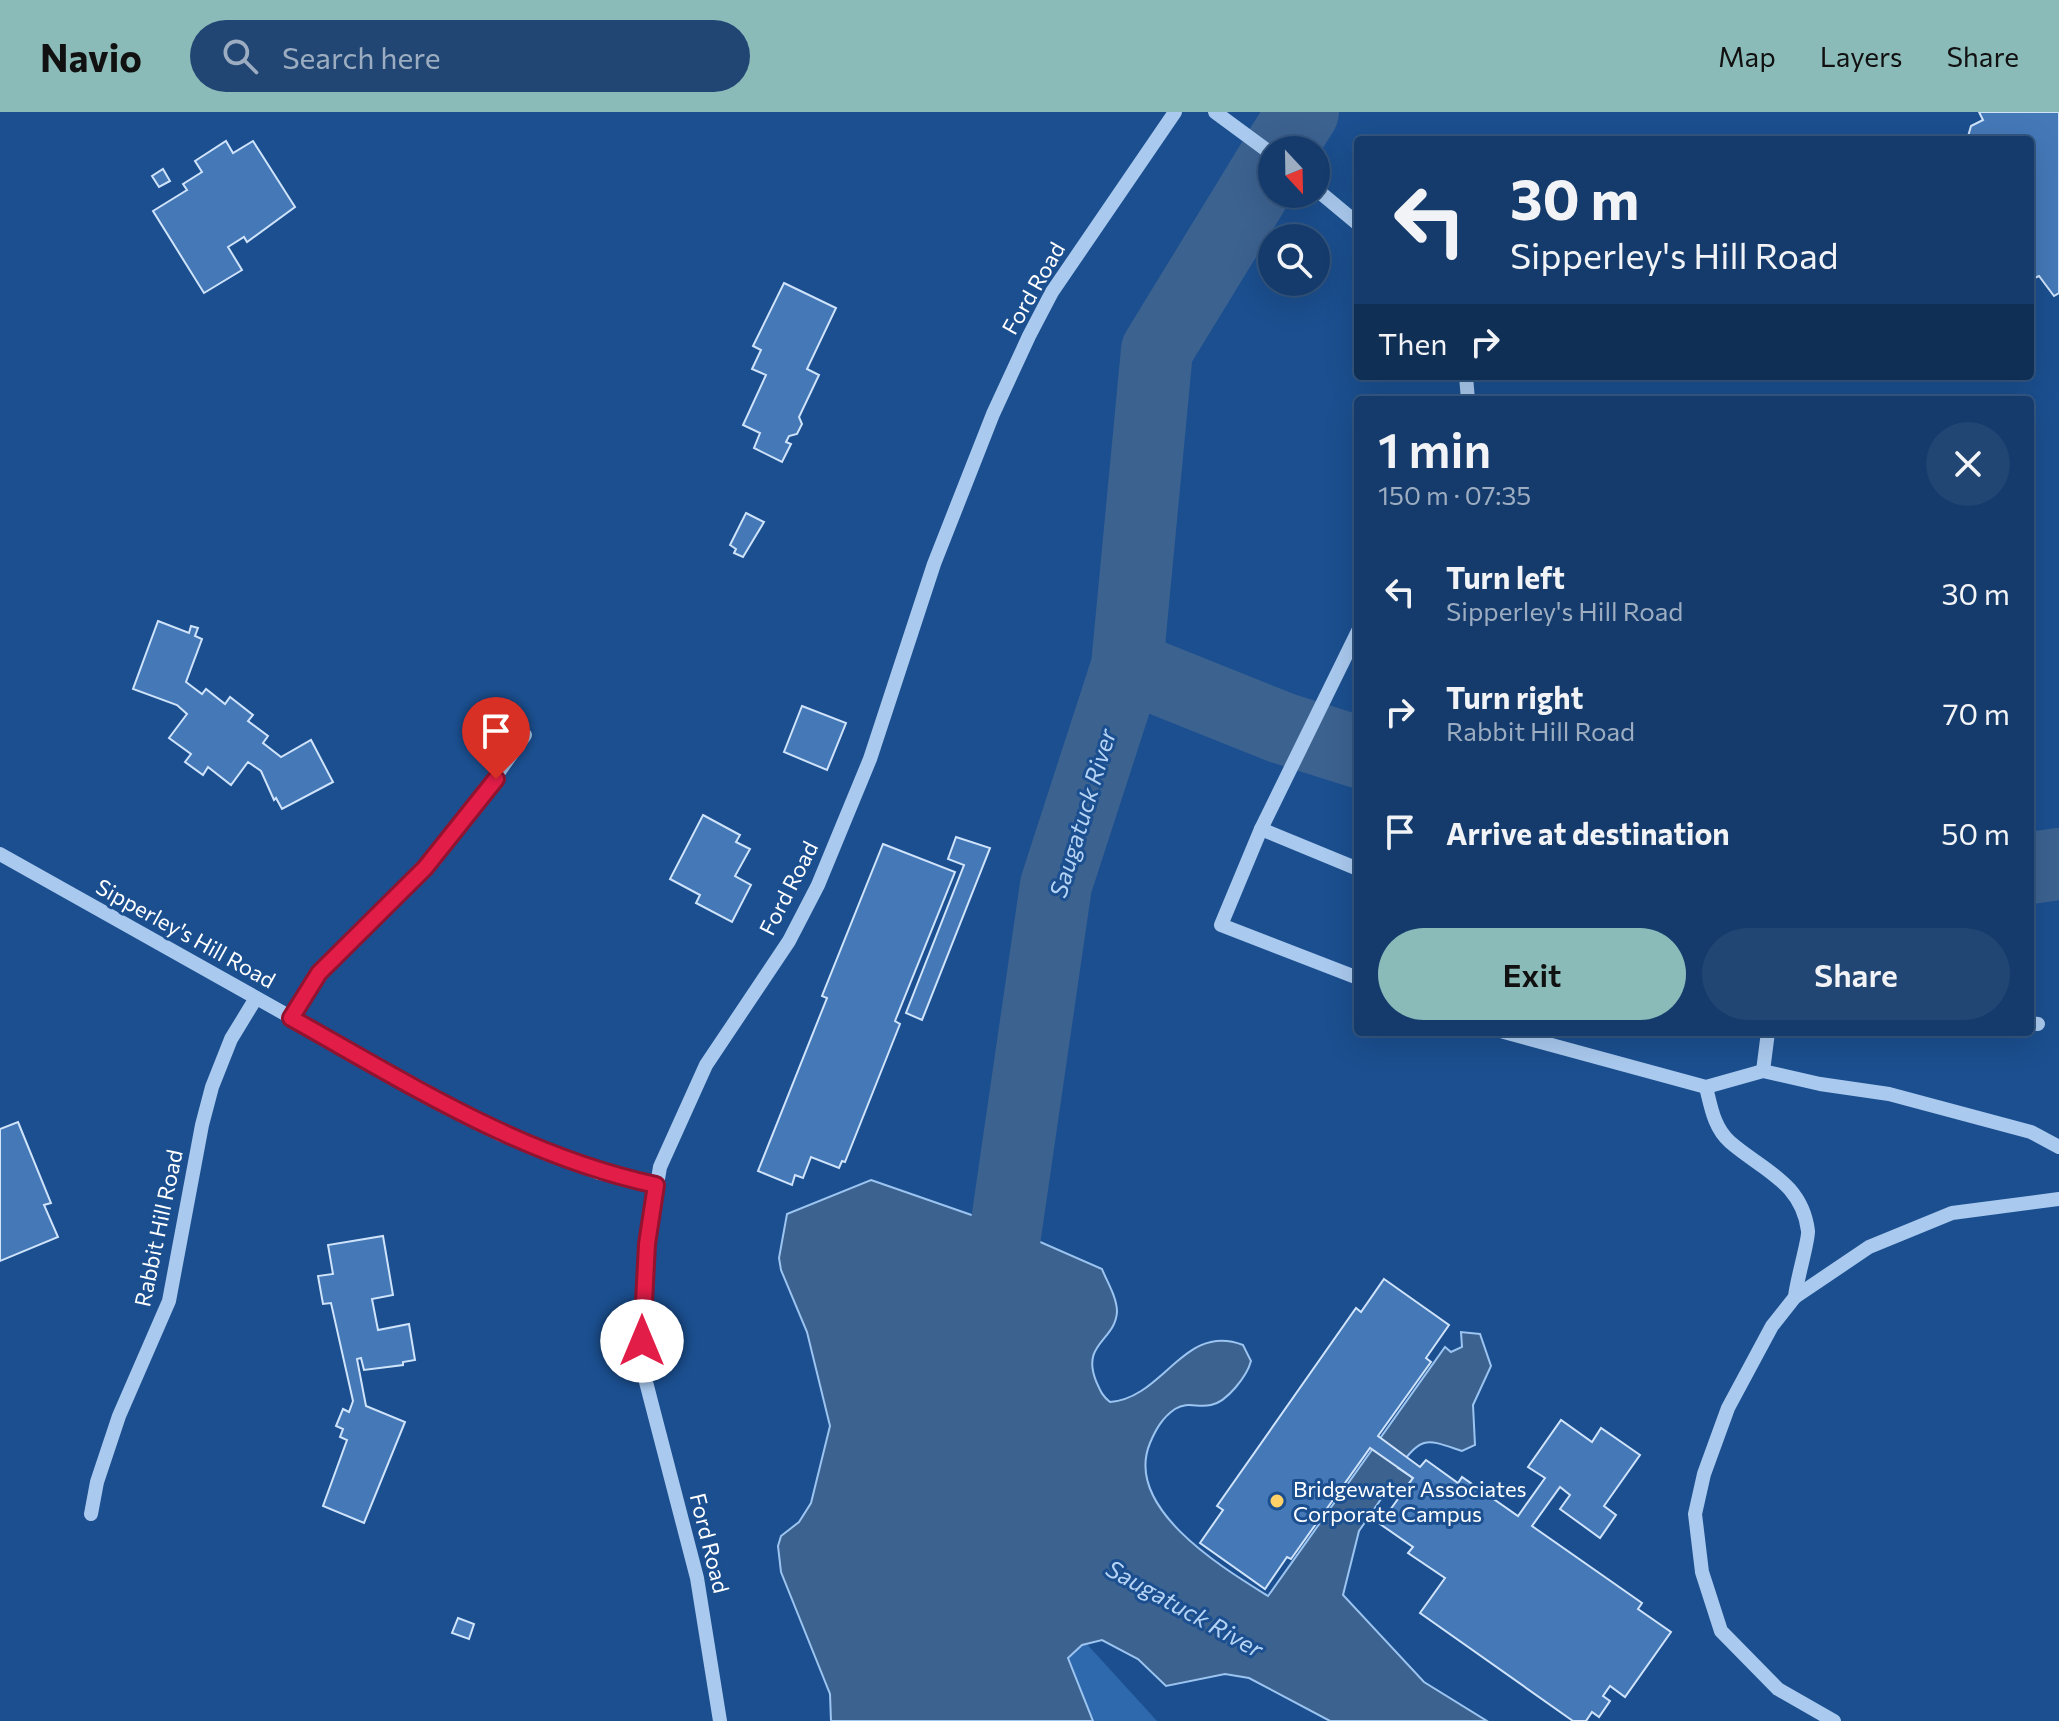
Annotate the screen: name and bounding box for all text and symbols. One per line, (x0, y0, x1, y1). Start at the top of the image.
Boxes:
search box (190, 20, 750, 92)
text: Navio (40, 33, 142, 80)
icon: search (218, 34, 262, 78)
text: Search here (282, 38, 441, 75)
text: Map (1718, 39, 1776, 73)
text: Layers (1820, 39, 1902, 73)
text: Share (1946, 39, 2019, 73)
north arrow (1258, 136, 1330, 208)
map controls (1258, 136, 1330, 296)
text: 30 m (1510, 163, 1639, 232)
icon: left (1378, 168, 1482, 272)
button: search (1258, 224, 1330, 296)
text: Sipperley's Hill Road (1510, 232, 1839, 276)
street label: Ford Road (996, 237, 1070, 339)
icon: right (1463, 320, 1507, 364)
text: Then (1378, 324, 1447, 361)
text: 1 min (1378, 419, 1491, 478)
button: close (1926, 422, 2010, 506)
text: 150 m · 07:35 (1378, 479, 1531, 510)
text: Turn left (1446, 558, 1565, 595)
icon: left (1378, 570, 1422, 614)
text: 30 m (1941, 574, 2010, 611)
text: Sipperley's Hill Road (1446, 595, 1683, 626)
text: Turn right (1446, 678, 1583, 715)
icon: right (1378, 690, 1422, 734)
text: 70 m (1943, 694, 2010, 731)
pin (462, 697, 530, 779)
icon: arrive (474, 709, 518, 753)
text: Rabbit Hill Road (1446, 715, 1635, 746)
water label: Saugatuck River (1043, 724, 1122, 901)
icon: arrive (1378, 810, 1422, 854)
text: Arrive at destination (1446, 814, 1730, 851)
text: 50 m (1941, 814, 2010, 851)
street label: Ford Road (753, 836, 823, 940)
street label: Sipperley's Hill Road (92, 873, 280, 993)
button: Exit (1378, 928, 1686, 1020)
button: Share (1702, 928, 2010, 1020)
street label: Rabbit Hill Road (128, 1147, 188, 1309)
position arrow (600, 1299, 684, 1383)
place label: Bridgewater Associates Corporate Campus (1293, 1475, 1527, 1527)
street label: Ford Road (685, 1490, 735, 1596)
marker: Bridgewater Associates Corporate Campus (1268, 1492, 1286, 1510)
water label: Saugatuck River (1102, 1553, 1270, 1664)

